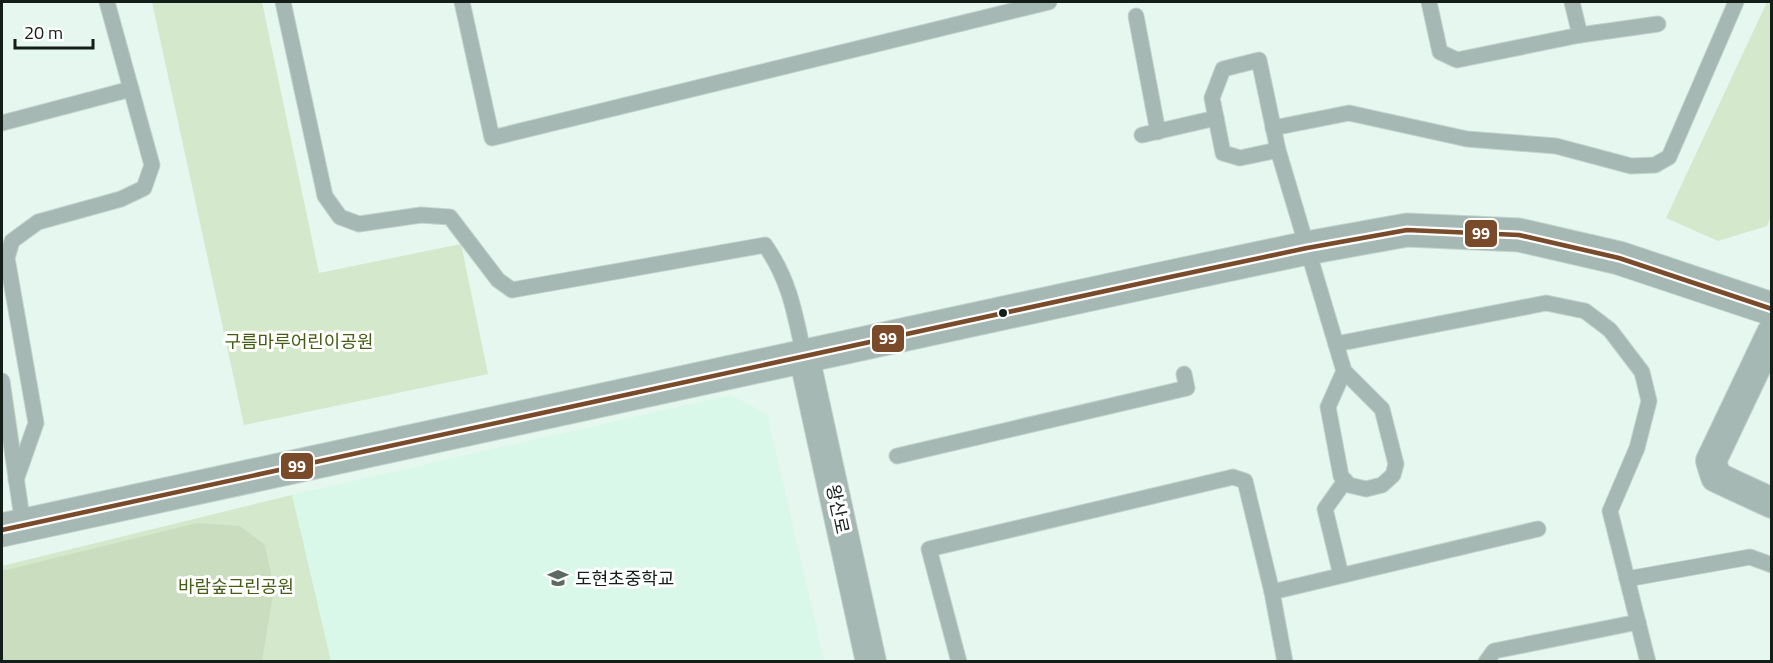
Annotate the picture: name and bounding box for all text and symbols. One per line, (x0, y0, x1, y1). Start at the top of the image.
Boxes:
scale bar (15, 12, 93, 50)
text: 20 m (24, 19, 63, 46)
line badge: 99 (1464, 219, 1498, 248)
text: 99 (1472, 221, 1490, 245)
unlabelled marker (997, 307, 1009, 319)
line badge: 99 (871, 324, 905, 353)
text: 99 (879, 326, 897, 350)
park label: 구름마루어린이공원 (224, 328, 374, 355)
line badge: 99 (280, 452, 314, 480)
text: 99 (288, 454, 306, 478)
street label: 왕산로 (820, 482, 856, 536)
place label: 도현초중학교 (575, 565, 674, 592)
school or university icon: 도현초중학교 (546, 566, 570, 590)
park label: 바람숲근린공원 (178, 573, 294, 600)

